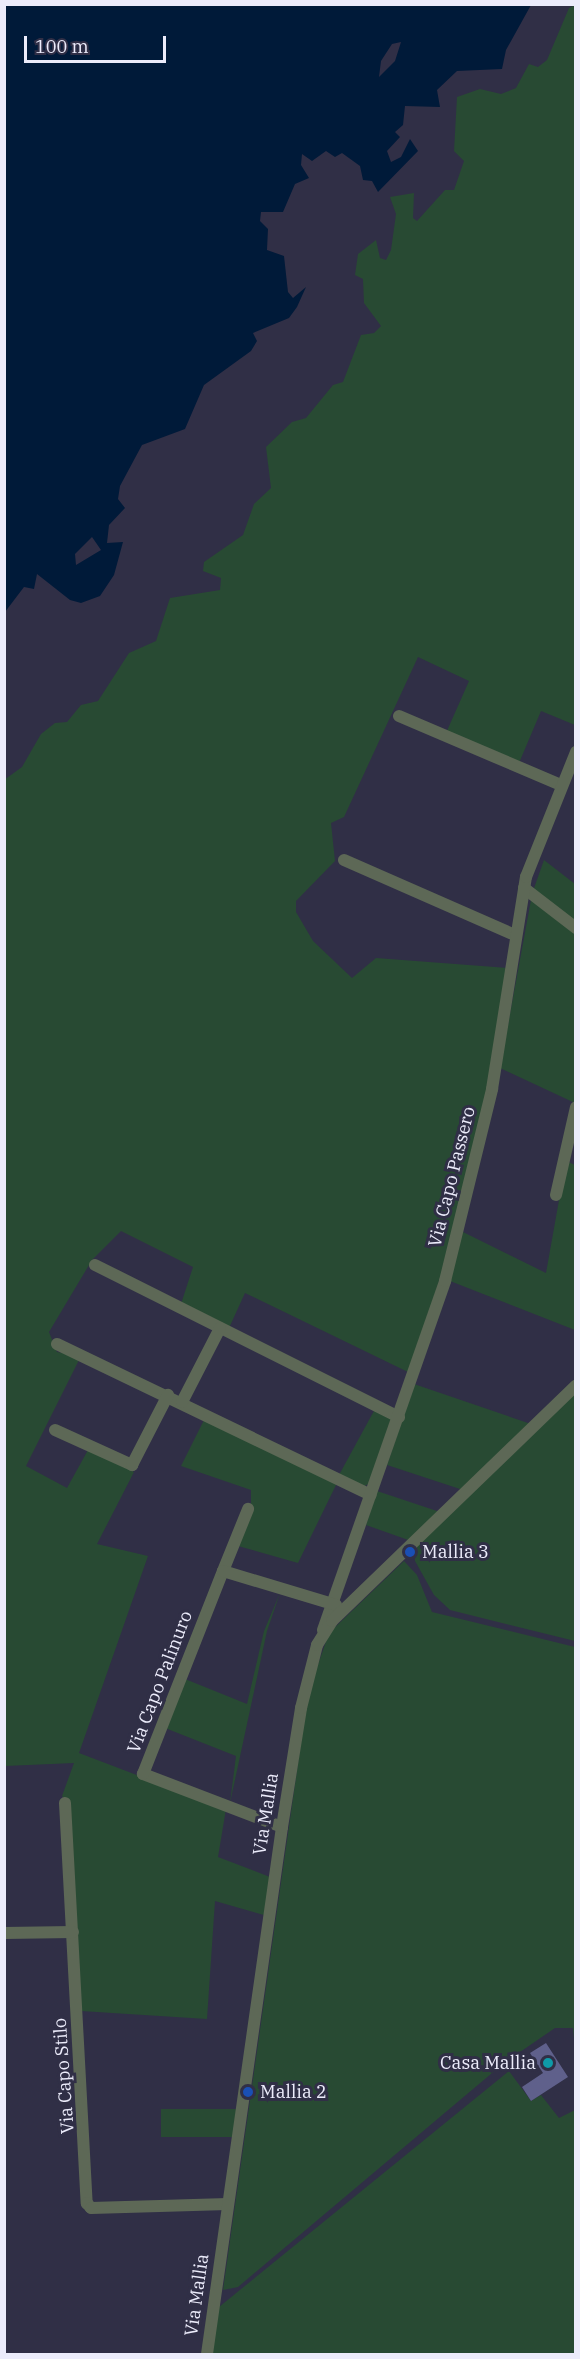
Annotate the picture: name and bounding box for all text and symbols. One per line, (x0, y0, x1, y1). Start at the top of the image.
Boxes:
scale bar (27, 24, 170, 62)
text: 100 m (35, 35, 89, 58)
street label: Via Capo Passero (424, 1104, 480, 1250)
place label: Mallia 3 (422, 1541, 489, 1563)
marker: Mallia 3 (403, 1545, 417, 1559)
street label: Via Capo Palinuro (123, 1608, 197, 1756)
street label: Via Mallia (249, 1771, 283, 1857)
street label: Via Capo Stilo (49, 2017, 79, 2135)
place label: Casa Mallia (440, 2052, 536, 2074)
marker: Casa Mallia (541, 2056, 555, 2070)
place label: Mallia 2 (260, 2081, 327, 2103)
marker: Mallia 2 (241, 2085, 255, 2099)
street label: Via Mallia (181, 2252, 213, 2338)

